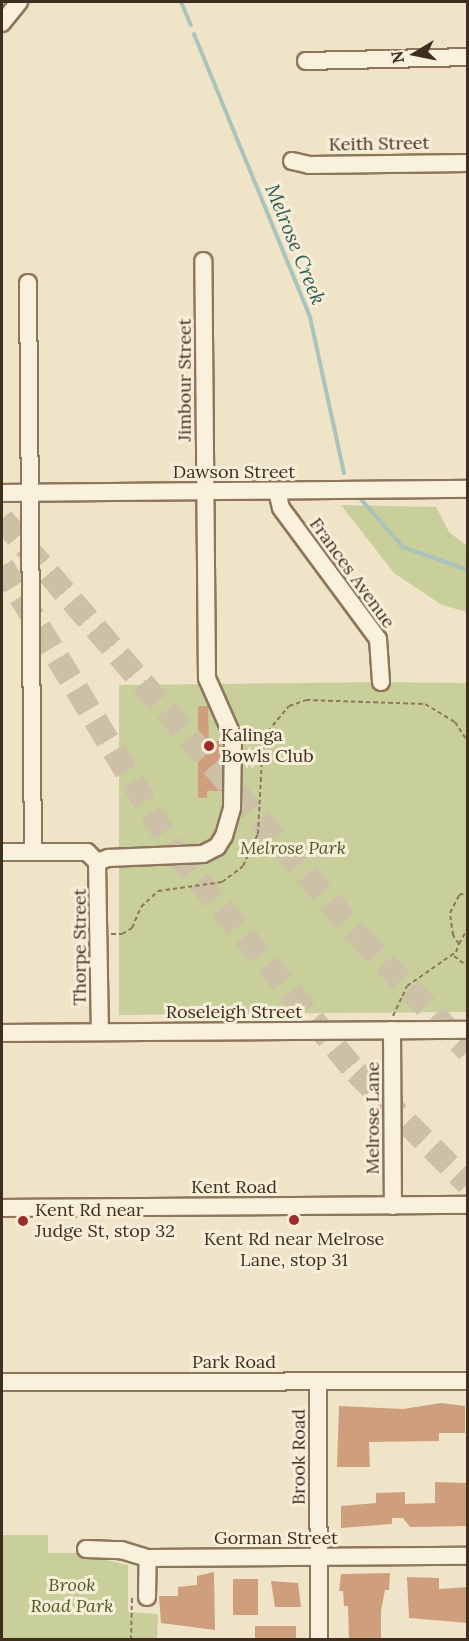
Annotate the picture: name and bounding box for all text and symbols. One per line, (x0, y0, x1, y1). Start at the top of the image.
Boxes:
north arrow (385, 24, 445, 84)
text: N (386, 49, 408, 65)
street label: Keith Street (329, 132, 429, 156)
water label: Melrose Creek (261, 180, 331, 308)
street label: Jimbour Street (174, 318, 196, 442)
street label: Dawson Street (173, 461, 295, 483)
street label: Frances Avenue (305, 514, 399, 632)
place label: Kalinga Bowls Club (221, 725, 314, 768)
marker: Kalinga Bowls Club (202, 739, 216, 753)
park label: Melrose Park (240, 837, 346, 859)
street label: Thorpe Street (69, 889, 91, 1005)
street label: Roseleigh Street (166, 1001, 302, 1023)
street label: Melrose Lane (362, 1062, 384, 1174)
street label: Kent Road (191, 1176, 277, 1198)
place label: Kent Rd near Judge St, stop 32 (35, 1200, 175, 1242)
marker: Kent Rd near Melrose Lane, stop 31 (287, 1213, 301, 1227)
marker: Kent Rd near Judge St, stop 32 (16, 1214, 30, 1228)
place label: Kent Rd near Melrose Lane, stop 31 (204, 1229, 384, 1272)
street label: Park Road (192, 1351, 276, 1373)
street label: Brook Road (288, 1409, 310, 1505)
street label: Gorman Street (214, 1527, 338, 1549)
park label: Brook Road Park (31, 1575, 113, 1618)

